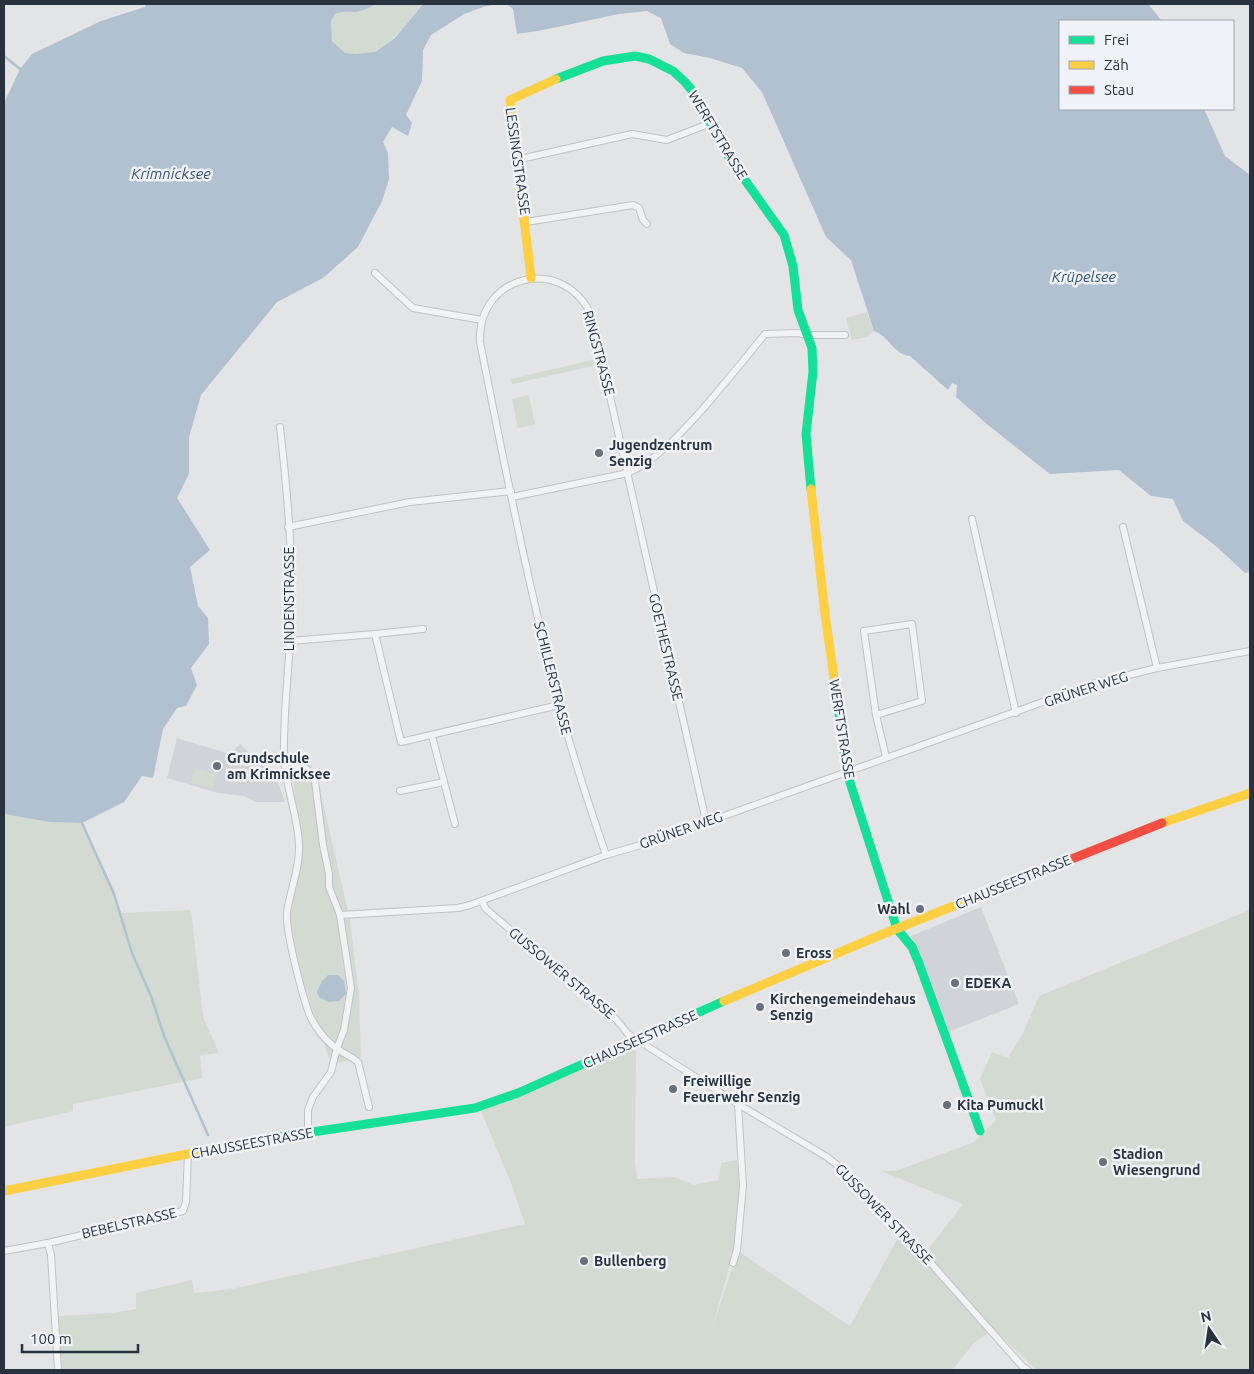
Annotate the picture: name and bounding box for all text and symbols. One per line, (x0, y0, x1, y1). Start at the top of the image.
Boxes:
legend (1059, 20, 1234, 110)
text: Frei (1104, 31, 1129, 48)
text: Zäh (1104, 56, 1129, 73)
text: Stau (1104, 81, 1134, 98)
street label: WERFTSTRASSE (685, 88, 751, 183)
street label: LESSINGSTRASSE (503, 106, 533, 216)
water label: Krimnicksee (131, 165, 211, 182)
water label: Krüpelsee (1052, 268, 1117, 285)
street label: RINGSTRASSE (580, 309, 618, 398)
place label: Jugendzentrum Senzig (609, 437, 712, 469)
marker: Jugendzentrum Senzig (593, 447, 605, 459)
street label: LINDENSTRASSE (281, 547, 297, 651)
street label: GOETHESTRASSE (646, 592, 686, 702)
street label: SCHILLERSTRASSE (531, 620, 575, 736)
street label: GRÜNER WEG (1042, 667, 1130, 710)
street label: WERFTSTRASSE (826, 678, 858, 780)
place label: Grundschule am Krimnicksee (227, 750, 331, 782)
marker: Grundschule am Krimnicksee (211, 760, 223, 772)
street label: GRÜNER WEG (637, 807, 725, 852)
street label: CHAUSSEESTRASSE (953, 851, 1073, 913)
place label: Wahl (877, 901, 910, 917)
marker: Wahl (914, 903, 926, 915)
street label: GUSSOWER STRASSE (506, 924, 618, 1022)
place label: Eross (796, 945, 832, 961)
marker: Eross (780, 947, 792, 959)
place label: EDEKA (965, 975, 1012, 991)
marker: EDEKA (949, 977, 961, 989)
place label: Kirchengemeindehaus Senzig (770, 991, 916, 1023)
marker: Kirchengemeindehaus Senzig (754, 1001, 766, 1013)
street label: CHAUSSEESTRASSE (580, 1007, 700, 1071)
place label: Freiwillige Feuerwehr Senzig (683, 1073, 801, 1105)
marker: Freiwillige Feuerwehr Senzig (667, 1083, 679, 1095)
place label: Kita Pumuckl (957, 1097, 1043, 1113)
marker: Kita Pumuckl (941, 1099, 953, 1111)
street label: CHAUSSEESTRASSE (190, 1124, 314, 1162)
place label: Stadion Wiesengrund (1113, 1146, 1200, 1178)
marker: Stadion Wiesengrund (1097, 1156, 1109, 1168)
street label: GUSSOWER STRASSE (832, 1161, 936, 1268)
street label: BEBELSTRASSE (80, 1204, 178, 1242)
place label: Bullenberg (594, 1253, 667, 1269)
marker: Bullenberg (578, 1255, 590, 1267)
north arrow (1184, 1304, 1234, 1354)
text: N (1199, 1307, 1213, 1325)
scale bar (22, 1322, 139, 1354)
text: 100 m (30, 1330, 72, 1347)

